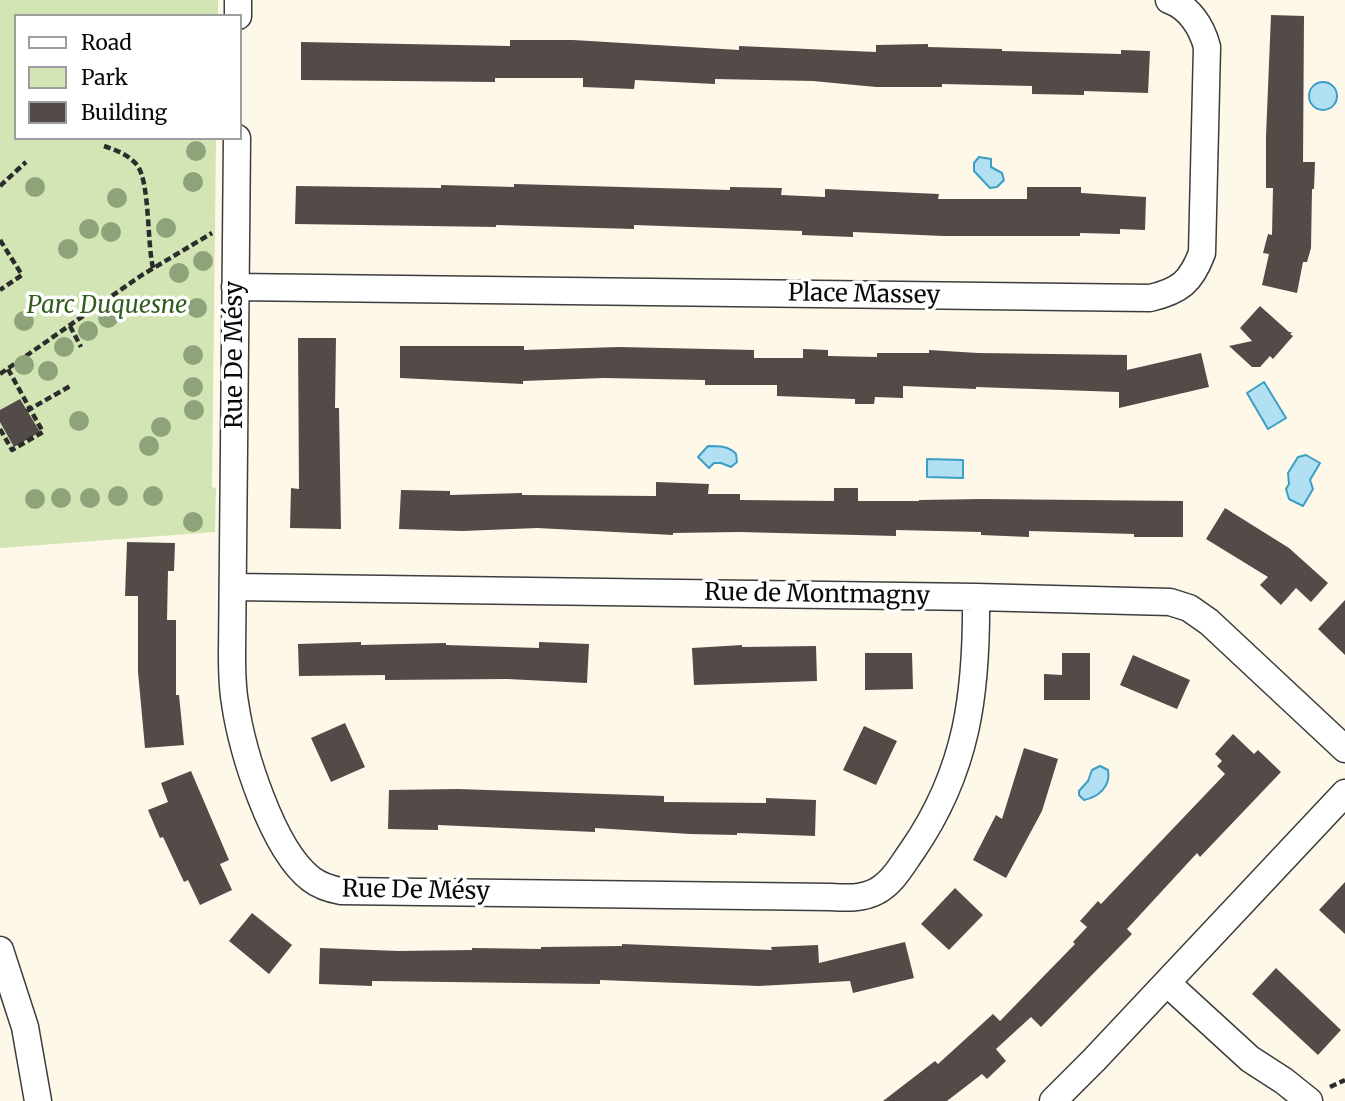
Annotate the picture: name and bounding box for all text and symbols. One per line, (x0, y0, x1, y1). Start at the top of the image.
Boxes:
legend (14, 14, 242, 140)
text: Road (81, 29, 132, 56)
text: Park (81, 64, 128, 91)
text: Building (81, 99, 167, 126)
street label: Place Massey (788, 279, 940, 311)
street label: Rue De Mésy (221, 281, 249, 429)
park label: Parc Duquesne (27, 292, 187, 320)
street label: Rue de Montmagny (704, 579, 930, 611)
street label: Rue De Mésy (342, 875, 490, 907)

